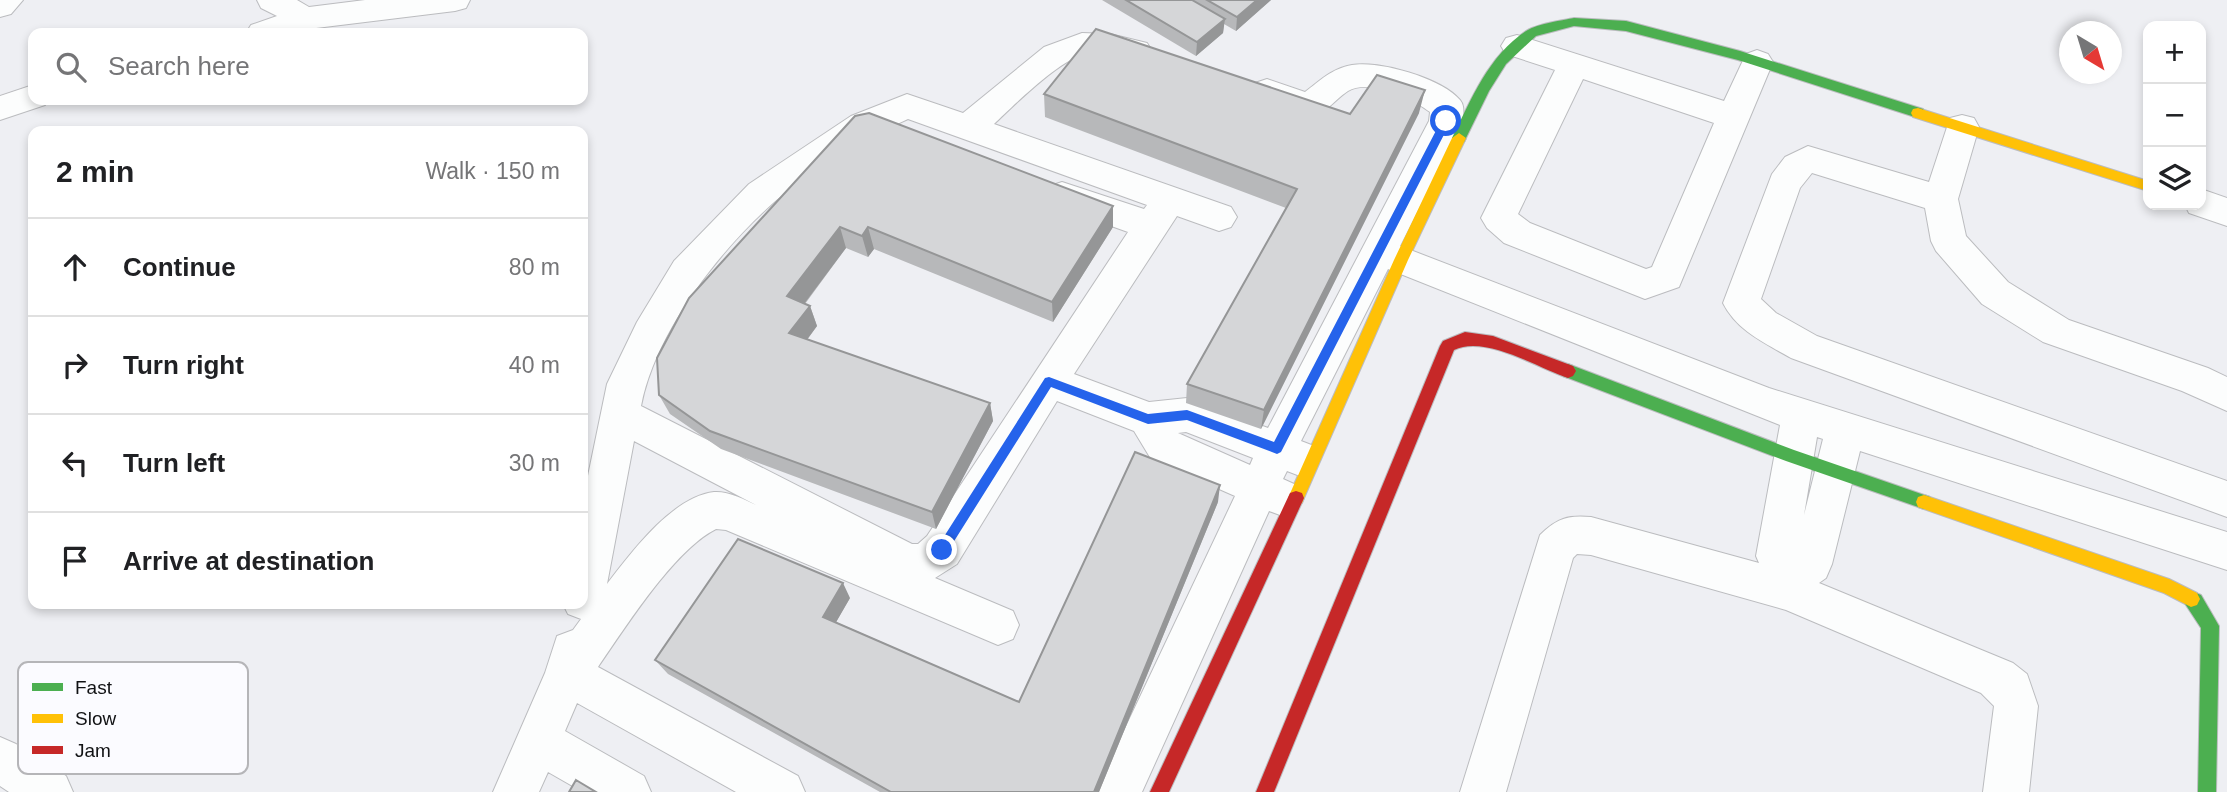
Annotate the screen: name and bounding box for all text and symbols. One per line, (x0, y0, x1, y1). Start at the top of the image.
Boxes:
north arrow (2059, 21, 2122, 84)
map controls (2143, 21, 2206, 210)
button: + (2143, 21, 2206, 84)
search box (28, 28, 588, 105)
icon: search (52, 48, 90, 86)
text: Search here (108, 51, 250, 81)
button: − (2143, 84, 2206, 147)
route start (1430, 105, 1461, 136)
button: layers (2143, 147, 2206, 210)
text: 2 min (56, 155, 134, 188)
text: Walk · 150 m (425, 158, 560, 184)
icon: ahead (56, 248, 94, 286)
text: Continue (123, 252, 236, 282)
text: 80 m (509, 254, 560, 280)
icon: right (56, 346, 94, 384)
text: Turn right (123, 350, 244, 380)
text: 40 m (509, 352, 560, 378)
icon: left (56, 444, 94, 482)
text: Turn left (123, 448, 225, 478)
text: 30 m (509, 450, 560, 476)
route end (926, 534, 957, 565)
icon: arrive (56, 542, 94, 580)
text: Arrive at destination (123, 546, 374, 576)
legend (18, 662, 248, 774)
text: Fast (75, 677, 113, 698)
text: Slow (75, 708, 116, 729)
text: Jam (75, 740, 111, 761)

